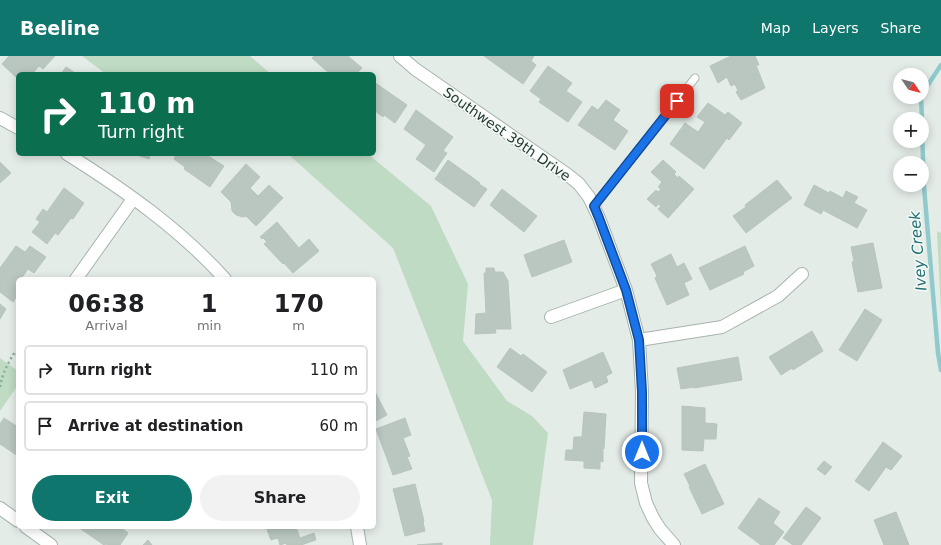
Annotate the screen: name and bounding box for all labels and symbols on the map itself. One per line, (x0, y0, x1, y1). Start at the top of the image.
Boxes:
north arrow (893, 68, 929, 104)
street label: Southwest 39th Drive (440, 84, 574, 184)
pin (660, 84, 694, 118)
water label: Ivey Creek (905, 209, 930, 292)
position arrow (621, 431, 663, 473)

